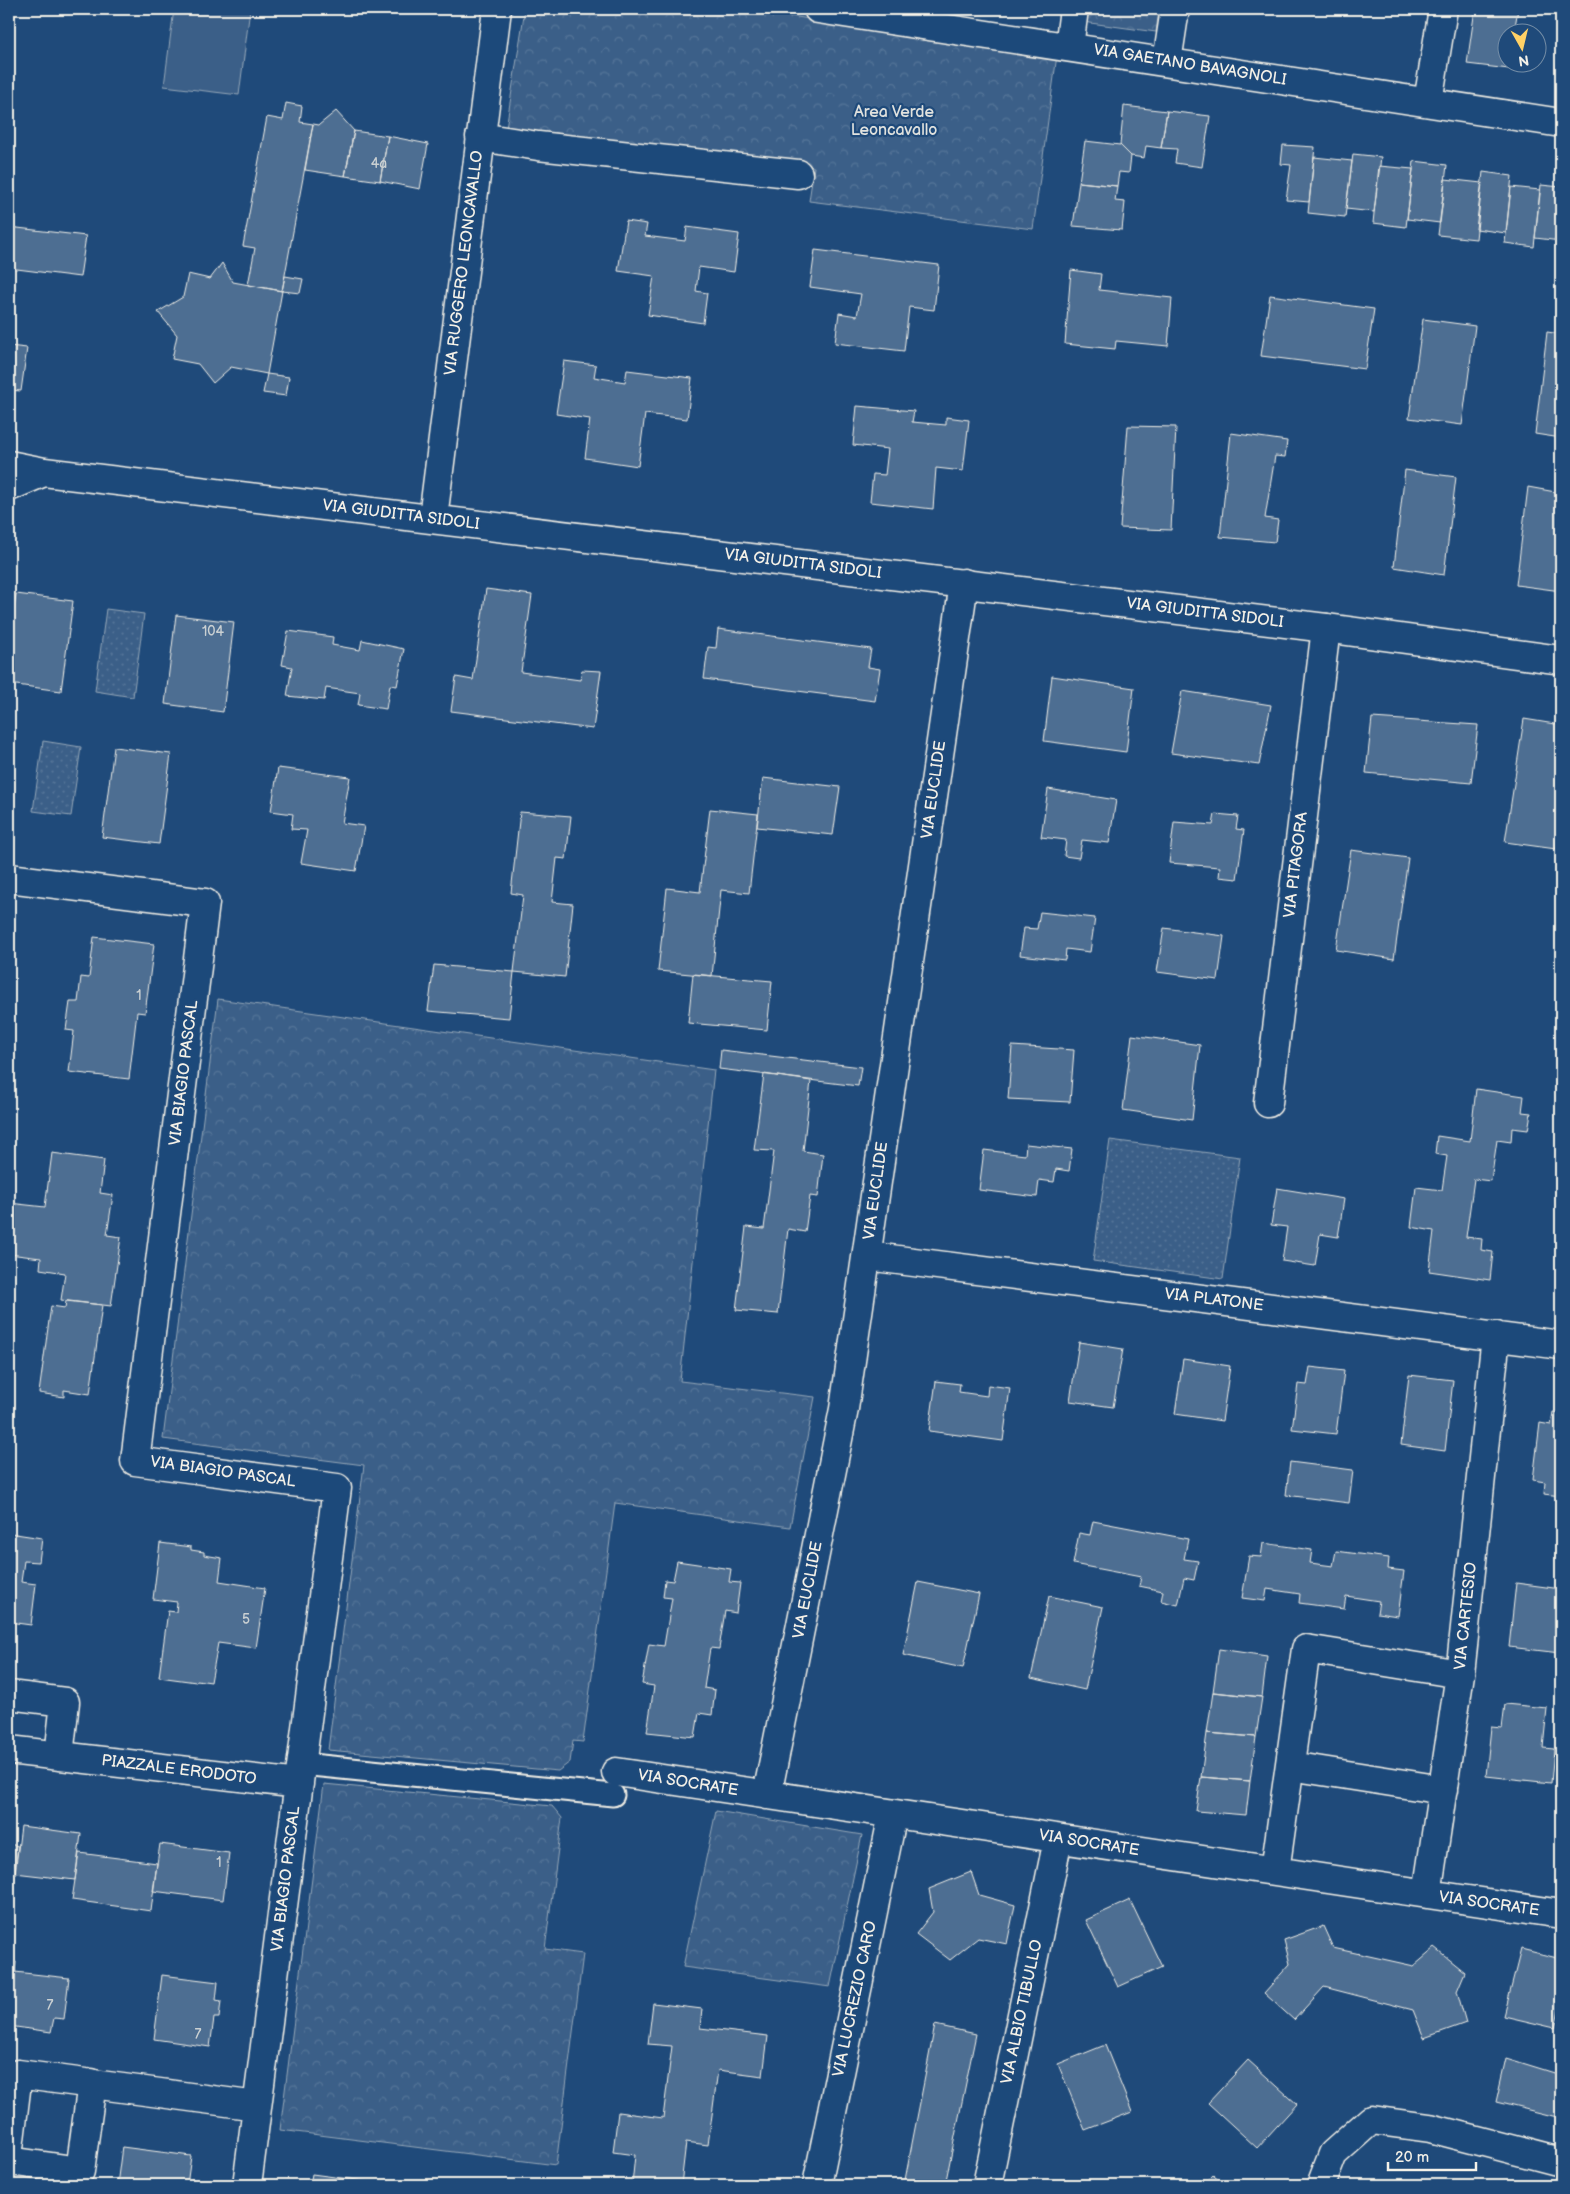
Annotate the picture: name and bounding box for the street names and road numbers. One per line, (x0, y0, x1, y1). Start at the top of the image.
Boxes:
street label: VIA GAETANO BAVAGNOLI (1092, 40, 1288, 90)
street label: VIA RUGGERO LEONCAVALLO (441, 149, 487, 377)
street label: VIA GIUDITTA SIDOLI (321, 496, 481, 534)
street label: VIA GIUDITTA SIDOLI (723, 545, 883, 583)
street label: VIA GIUDITTA SIDOLI (1125, 594, 1285, 632)
street label: VIA EUCLIDE (918, 740, 950, 840)
street label: VIA PITAGORA (1280, 811, 1312, 919)
street label: VIA BIAGIO PASCAL (166, 998, 202, 1147)
street label: VIA EUCLIDE (860, 1141, 892, 1241)
street label: VIA PLATONE (1163, 1284, 1265, 1316)
street label: VIA BIAGIO PASCAL (149, 1452, 298, 1492)
street label: VIA EUCLIDE (789, 1540, 827, 1640)
street label: VIA CARTESIO (1451, 1561, 1481, 1671)
street label: PIAZZALE ERODOTO (100, 1751, 258, 1789)
street label: VIA SOCRATE (636, 1766, 740, 1800)
street label: VIA BIAGIO PASCAL (268, 1804, 304, 1953)
street label: VIA SOCRATE (1037, 1826, 1141, 1860)
street label: VIA SOCRATE (1437, 1888, 1541, 1920)
street label: VIA LUCREZIO CARO (829, 1919, 881, 2079)
street label: VIA ALBIO TIBULLO (997, 1938, 1047, 2086)

